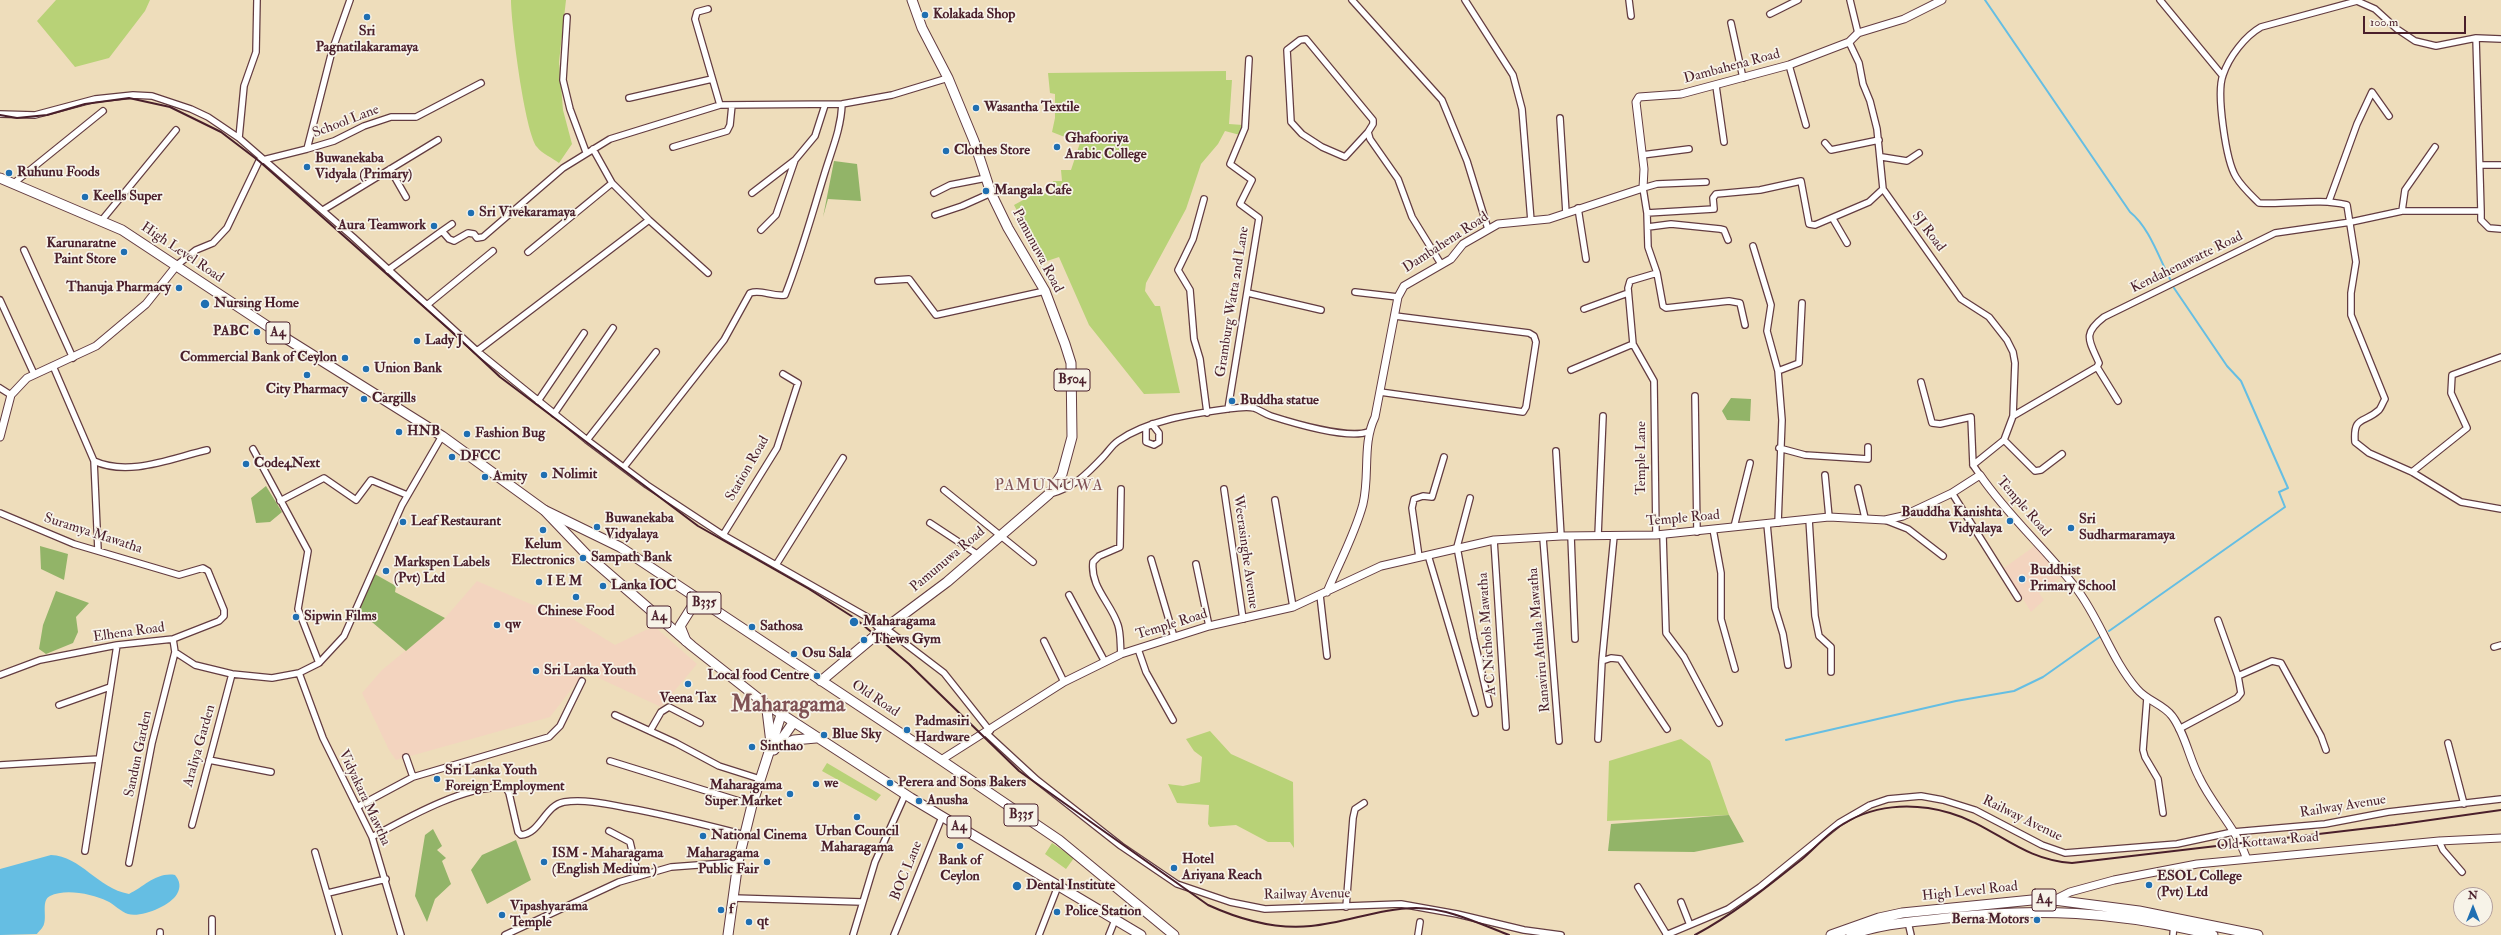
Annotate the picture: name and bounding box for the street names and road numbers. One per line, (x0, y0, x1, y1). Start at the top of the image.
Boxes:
street label: Dambahena Road (1682, 46, 1782, 88)
street label: School Lane (310, 102, 382, 142)
street label: Pamunuwa Road (1008, 206, 1066, 296)
street label: Dambahena Road (1400, 209, 1492, 277)
street label: SJ Road (1908, 209, 1948, 255)
street label: High Level Road (138, 219, 226, 287)
street label: Gramburg Watta 2nd Lane (1213, 226, 1253, 378)
street label: Kendahenawatte Road (2128, 229, 2246, 297)
road number: A4 (266, 322, 290, 344)
road number: B504 (1054, 369, 1090, 391)
street label: Temple Lane (1634, 421, 1650, 495)
street label: Station Road (723, 433, 773, 505)
street label: Temple Road (1992, 474, 2054, 540)
street label: Weerasinghe Avenue (1229, 494, 1261, 610)
street label: Temple Road (1645, 507, 1721, 531)
street label: Suramya Mawatha (42, 510, 144, 558)
street label: Pamunuwa Road (907, 524, 989, 596)
street label: Ranaviru Athula Mawatha (1525, 567, 1555, 713)
street label: A C Nichols Mawatha (1475, 572, 1501, 696)
road number: B335 (687, 592, 721, 614)
road number: A4 (647, 606, 671, 628)
street label: Temple Road (1134, 606, 1210, 644)
street label: Elhena Road (92, 620, 166, 646)
street label: Old Road (848, 677, 902, 721)
street label: Araliya Garden (180, 703, 220, 789)
street label: Sandun Garden (122, 709, 156, 799)
street label: Vidyakara Mawtha (334, 747, 394, 849)
street label: Railway Avenue (1979, 792, 2065, 846)
street label: Railway Avenue (2299, 792, 2387, 822)
road number: B335 (1004, 804, 1038, 826)
road number: A4 (947, 816, 971, 838)
street label: Old Kottawa Road (2216, 829, 2320, 855)
street label: BOC Lane (887, 839, 927, 903)
street label: High Level Road (1921, 879, 2019, 905)
street label: Railway Avenue (1263, 886, 1351, 904)
road number: A4 (2032, 889, 2056, 911)

